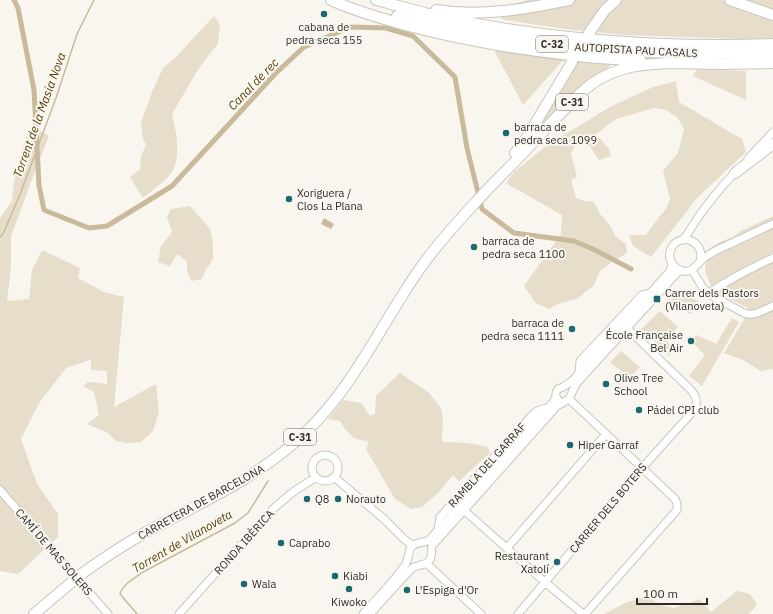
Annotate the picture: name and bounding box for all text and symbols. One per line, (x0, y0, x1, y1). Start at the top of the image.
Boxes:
marker: cabana de pedra seca 155 (319, 9, 329, 19)
place label: cabana de pedra seca 155 (286, 20, 362, 47)
road number: C-32 (536, 36, 568, 52)
street label: AUTOPISTA PAU CASALS (574, 40, 698, 60)
water label: Torrent de la Masia Nova (9, 50, 69, 180)
water label: Canal de rec (225, 55, 281, 113)
road number: C-31 (556, 94, 588, 110)
place label: barraca de pedra seca 1099 (514, 120, 597, 147)
marker: barraca de pedra seca 1099 (501, 128, 511, 138)
place label: Xoriguera / Clos La Plana (297, 186, 363, 213)
marker: Xoriguera / Clos La Plana (284, 194, 294, 204)
place label: barraca de pedra seca 1100 (482, 234, 565, 261)
marker: barraca de pedra seca 1100 (469, 242, 479, 252)
place label: Carrer dels Pastors (Vilanoveta) (665, 286, 759, 313)
marker: Carrer dels Pastors (Vilanoveta) (652, 294, 662, 304)
place label: barraca de pedra seca 1111 (481, 316, 564, 343)
marker: barraca de pedra seca 1111 (567, 324, 577, 334)
place label: École Française Bel Air (606, 328, 683, 355)
marker: École Française Bel Air (686, 336, 696, 346)
place label: Olive Tree School (614, 371, 663, 398)
marker: Olive Tree School (601, 379, 611, 389)
place label: Pádel CPI club (647, 403, 719, 417)
marker: Pádel CPI club (634, 405, 644, 415)
street label: RAMBLA DEL GARRAF (445, 420, 529, 510)
road number: C-31 (284, 429, 316, 445)
place label: Hiper Garraf (578, 438, 639, 452)
marker: Hiper Garraf (565, 440, 575, 450)
street label: CARRER DELS BOTERS (566, 460, 650, 556)
street label: CARRETERA DE BARCELONA (135, 461, 267, 543)
place label: Q8 (315, 492, 329, 506)
place label: Norauto (346, 492, 386, 506)
marker: Q8 (302, 494, 312, 504)
marker: Norauto (333, 494, 343, 504)
street label: CAMÍ DE MAS SOLERS (12, 506, 96, 598)
water label: Torrent de Vilanoveta (129, 506, 235, 576)
street label: RONDA IBÈRICA (211, 507, 277, 577)
place label: Caprabo (289, 536, 331, 550)
marker: Caprabo (276, 538, 286, 548)
place label: Restaurant Xatolí (495, 549, 549, 576)
marker: Restaurant Xatolí (552, 557, 562, 567)
place label: Kiabi (343, 569, 368, 583)
marker: Kiabi (330, 571, 340, 581)
place label: Wala (252, 577, 277, 591)
marker: Wala (239, 579, 249, 589)
scale bar (637, 580, 707, 606)
place label: L'Espiga d'Or (415, 583, 478, 597)
marker: Kiwoko (344, 584, 354, 594)
marker: L'Espiga d'Or (402, 585, 412, 595)
text: 100 m (643, 586, 678, 601)
place label: Kiwoko (331, 595, 367, 609)

